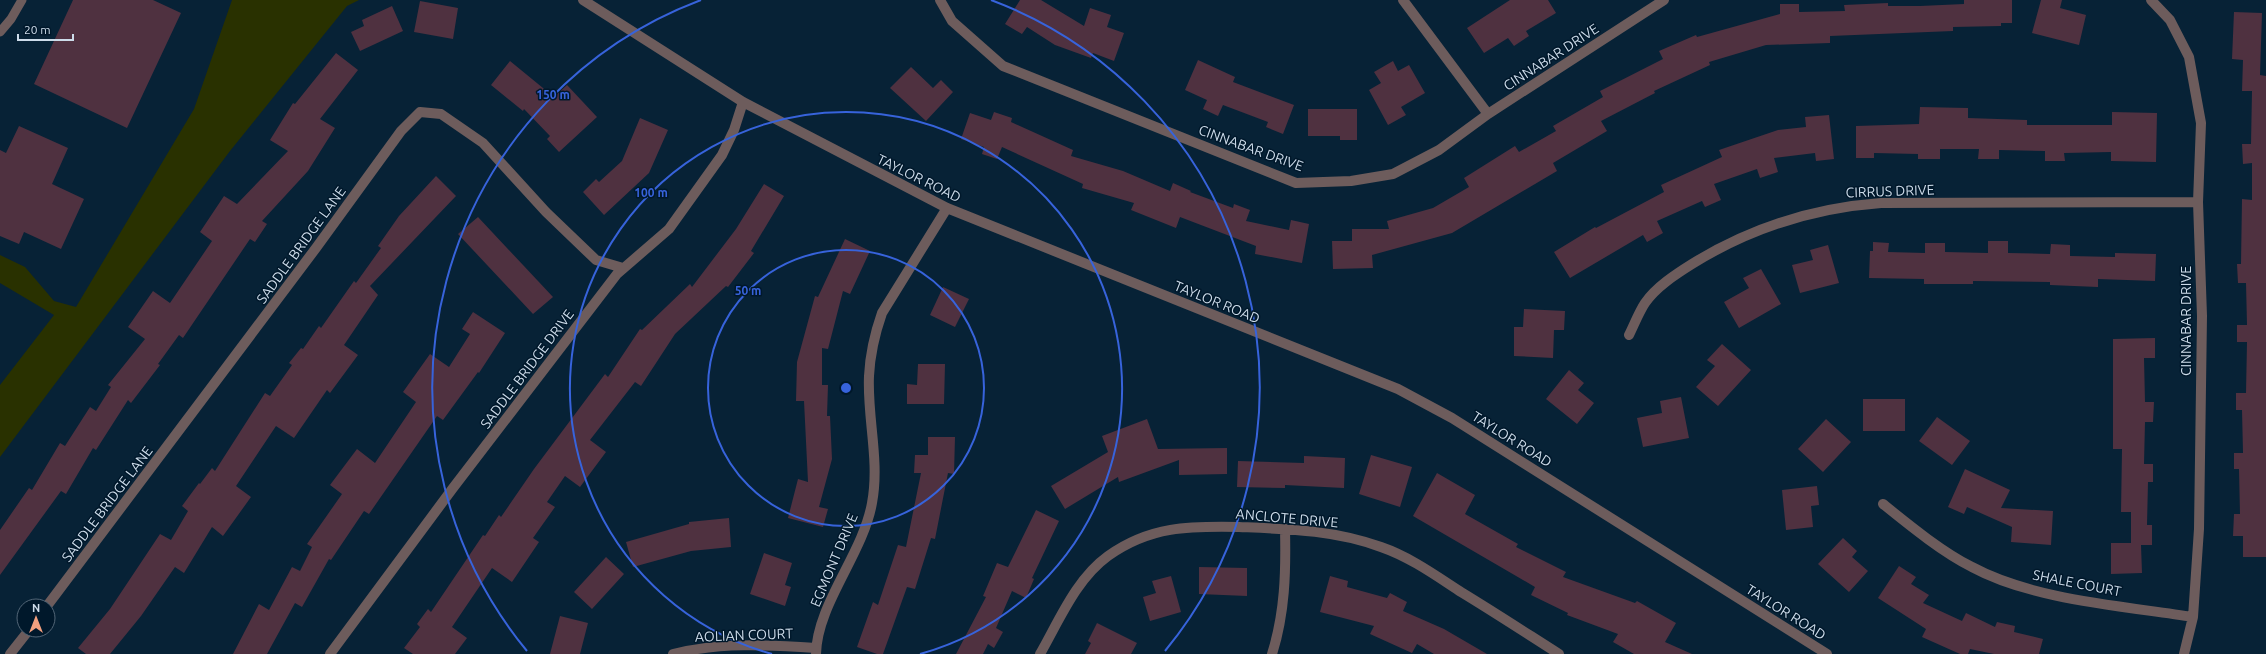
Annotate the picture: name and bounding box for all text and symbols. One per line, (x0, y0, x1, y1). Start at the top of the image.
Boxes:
scale bar (18, 16, 73, 42)
street label: CINNABAR DRIVE (1500, 20, 1602, 94)
text: 20 m (24, 23, 51, 36)
text: 150 m (536, 88, 570, 101)
street label: CINNABAR DRIVE (1197, 122, 1306, 174)
street label: TAYLOR ROAD (875, 151, 964, 205)
street label: CIRRUS DRIVE (1845, 181, 1935, 201)
street label: SADDLE BRIDGE LANE (253, 183, 349, 306)
text: 100 m (634, 186, 668, 199)
street label: CINNABAR DRIVE (2178, 266, 2194, 376)
street label: TAYLOR ROAD (1172, 278, 1262, 327)
text: 50 m (735, 284, 761, 297)
street label: SADDLE BRIDGE DRIVE (477, 306, 577, 432)
centre of rings (839, 381, 853, 395)
street label: TAYLOR ROAD (1469, 408, 1555, 470)
street label: SADDLE BRIDGE LANE (58, 443, 156, 565)
street label: ANCLOTE DRIVE (1235, 506, 1339, 530)
street label: EGMONT DRIVE (807, 511, 861, 609)
street label: SHALE COURT (2031, 567, 2123, 599)
street label: TAYLOR ROAD (1743, 581, 1829, 643)
north arrow (16, 598, 56, 638)
text: N (32, 602, 40, 614)
street label: AOLIAN COURT (695, 625, 794, 645)

